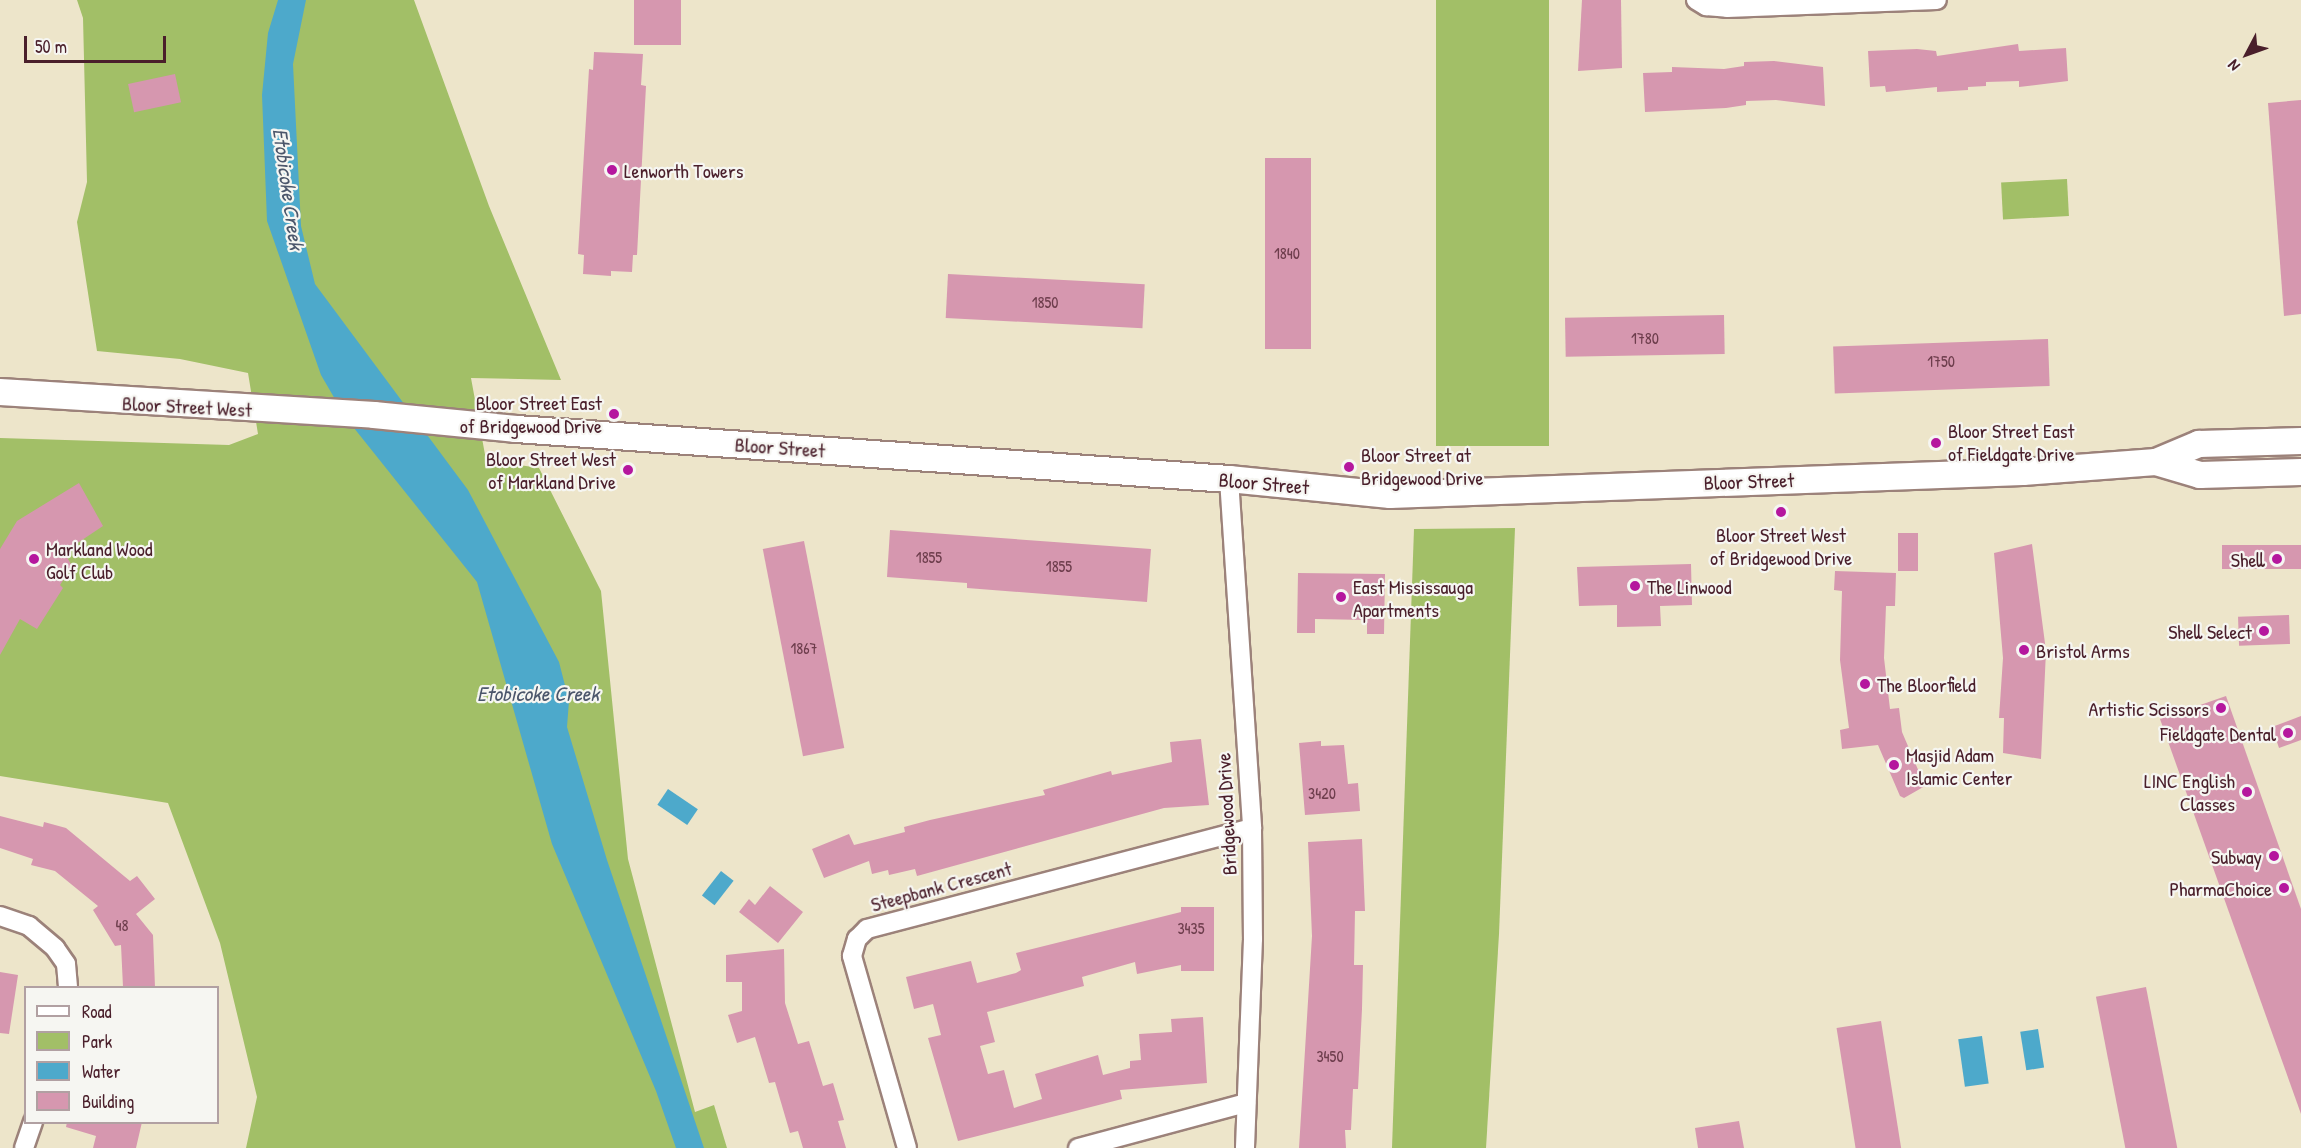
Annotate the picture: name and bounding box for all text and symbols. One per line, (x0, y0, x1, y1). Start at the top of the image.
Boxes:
scale bar (27, 24, 170, 62)
north arrow (2217, 24, 2277, 84)
text: 50 m (35, 34, 67, 59)
text: N (2222, 55, 2245, 76)
water label: Etobicoke Creek (267, 127, 309, 251)
place label: Lenworth Towers (624, 158, 743, 182)
marker: Lenworth Towers (605, 163, 619, 177)
house number: 1840 (1274, 243, 1300, 263)
house number: 1850 (1032, 292, 1058, 312)
house number: 1780 (1631, 328, 1659, 348)
house number: 1750 (1927, 351, 1955, 371)
place label: Bloor Street East of Bridgewood Drive (460, 390, 602, 437)
street label: Bloor Street West (122, 391, 252, 421)
marker: Bloor Street East of Bridgewood Drive (607, 407, 621, 421)
place label: Bloor Street East of Fieldgate Drive (1948, 419, 2075, 466)
street label: Bloor Street (734, 432, 826, 462)
marker: Bloor Street East of Fieldgate Drive (1929, 436, 1943, 450)
place label: Bloor Street at Bridgewood Drive (1361, 443, 1483, 490)
place label: Bloor Street West of Markland Drive (486, 446, 616, 493)
marker: Bloor Street at Bridgewood Drive (1342, 460, 1356, 474)
marker: Bloor Street West of Markland Drive (621, 463, 635, 477)
street label: Bloor Street (1218, 467, 1310, 499)
street label: Bloor Street (1703, 467, 1795, 495)
marker: Bloor Street West of Bridgewood Drive (1774, 505, 1788, 519)
place label: Bloor Street West of Bridgewood Drive (1710, 522, 1852, 569)
place label: Markland Wood Golf Club (46, 536, 153, 583)
house number: 1855 (916, 547, 942, 567)
place label: Shell (2231, 547, 2265, 571)
marker: Markland Wood Golf Club (27, 552, 41, 566)
marker: Shell (2270, 552, 2284, 566)
house number: 1855 (1046, 556, 1072, 576)
place label: East Mississauga Apartments (1353, 574, 1473, 621)
place label: The Linwood (1647, 574, 1731, 598)
marker: The Linwood (1628, 579, 1642, 593)
marker: East Mississauga Apartments (1334, 590, 1348, 604)
place label: Shell Select (2168, 619, 2252, 643)
marker: Shell Select (2257, 624, 2271, 638)
house number: 1867 (790, 638, 818, 658)
place label: Bristol Arms (2036, 638, 2130, 662)
marker: Bristol Arms (2017, 643, 2031, 657)
place label: The Bloorfield (1877, 672, 1976, 696)
marker: The Bloorfield (1858, 677, 1872, 691)
water label: Etobicoke Creek (477, 681, 599, 707)
place label: Artistic Scissors (2088, 696, 2209, 720)
marker: Artistic Scissors (2214, 701, 2228, 715)
place label: Fieldgate Dental (2160, 721, 2276, 745)
marker: Fieldgate Dental (2281, 726, 2295, 740)
place label: Masjid Adam Islamic Center (1906, 742, 2012, 789)
street label: Bridgewood Drive (1211, 752, 1241, 876)
marker: Masjid Adam Islamic Center (1887, 758, 1901, 772)
place label: LINC English Classes (2144, 768, 2235, 815)
house number: 3420 (1308, 783, 1336, 803)
marker: LINC English Classes (2240, 785, 2254, 799)
place label: Subway (2211, 844, 2262, 868)
marker: Subway (2267, 849, 2281, 863)
street label: Steepbank Crescent (868, 856, 1014, 916)
place label: PharmaChoice (2169, 876, 2272, 900)
marker: PharmaChoice (2277, 881, 2291, 895)
house number: 48 (116, 915, 128, 935)
house number: 3435 (1177, 918, 1205, 938)
legend (24, 986, 219, 1124)
text: Road (82, 999, 112, 1024)
text: Park (82, 1029, 112, 1054)
house number: 3450 (1316, 1046, 1344, 1066)
text: Water (82, 1059, 120, 1084)
text: Building (82, 1089, 134, 1114)

